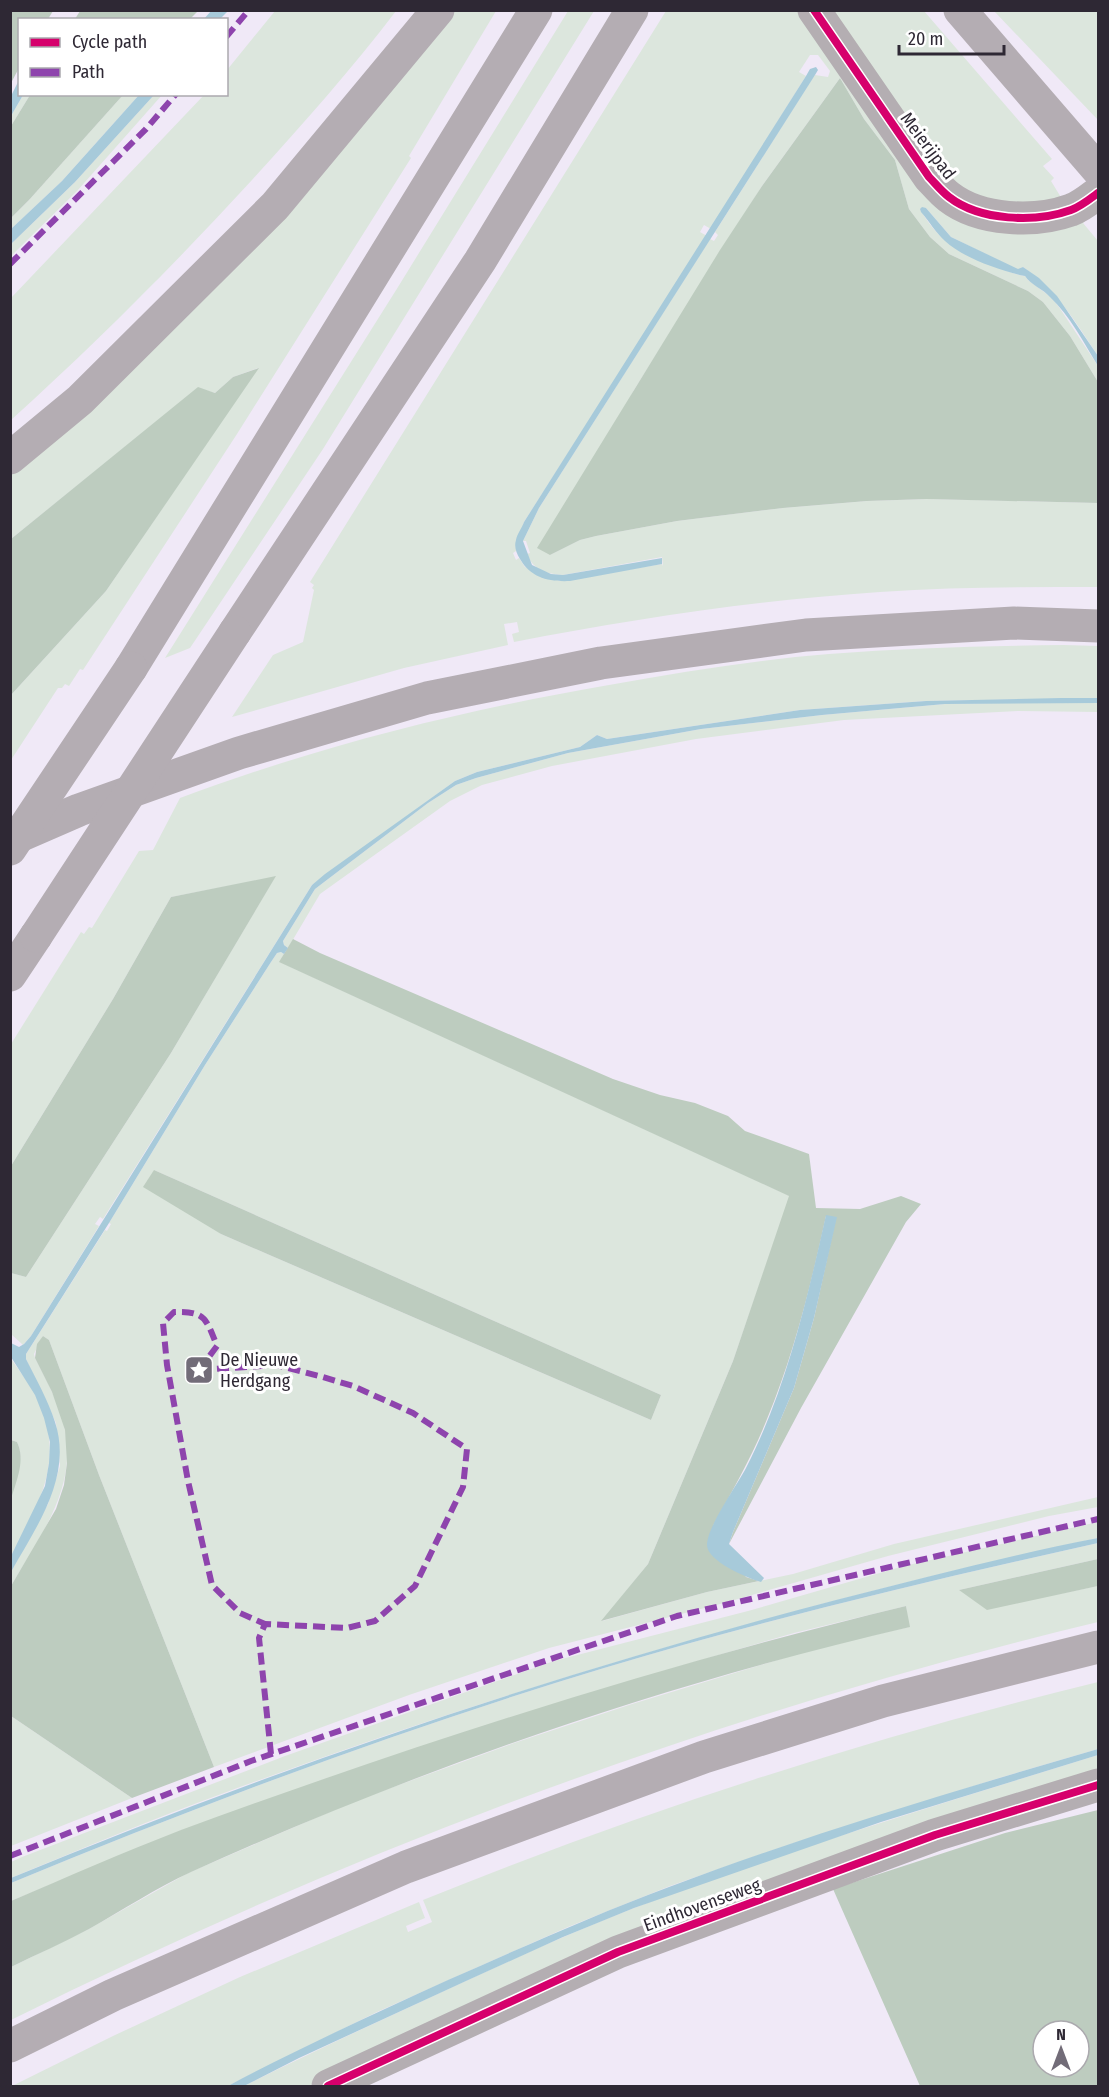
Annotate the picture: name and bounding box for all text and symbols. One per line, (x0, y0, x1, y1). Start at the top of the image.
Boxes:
legend (18, 18, 228, 96)
scale bar (899, 18, 1004, 56)
text: 20 m (908, 28, 943, 50)
text: Cycle path (72, 31, 147, 53)
text: Path (72, 61, 105, 83)
street label: Meierijpad (896, 108, 960, 184)
place label: De Nieuwe Herdgang (220, 1349, 298, 1392)
place icon: De Nieuwe Herdgang (183, 1354, 215, 1386)
street label: Eindhovenseweg (640, 1873, 764, 1936)
north arrow (1031, 2019, 1091, 2079)
text: N (1056, 2025, 1066, 2044)

